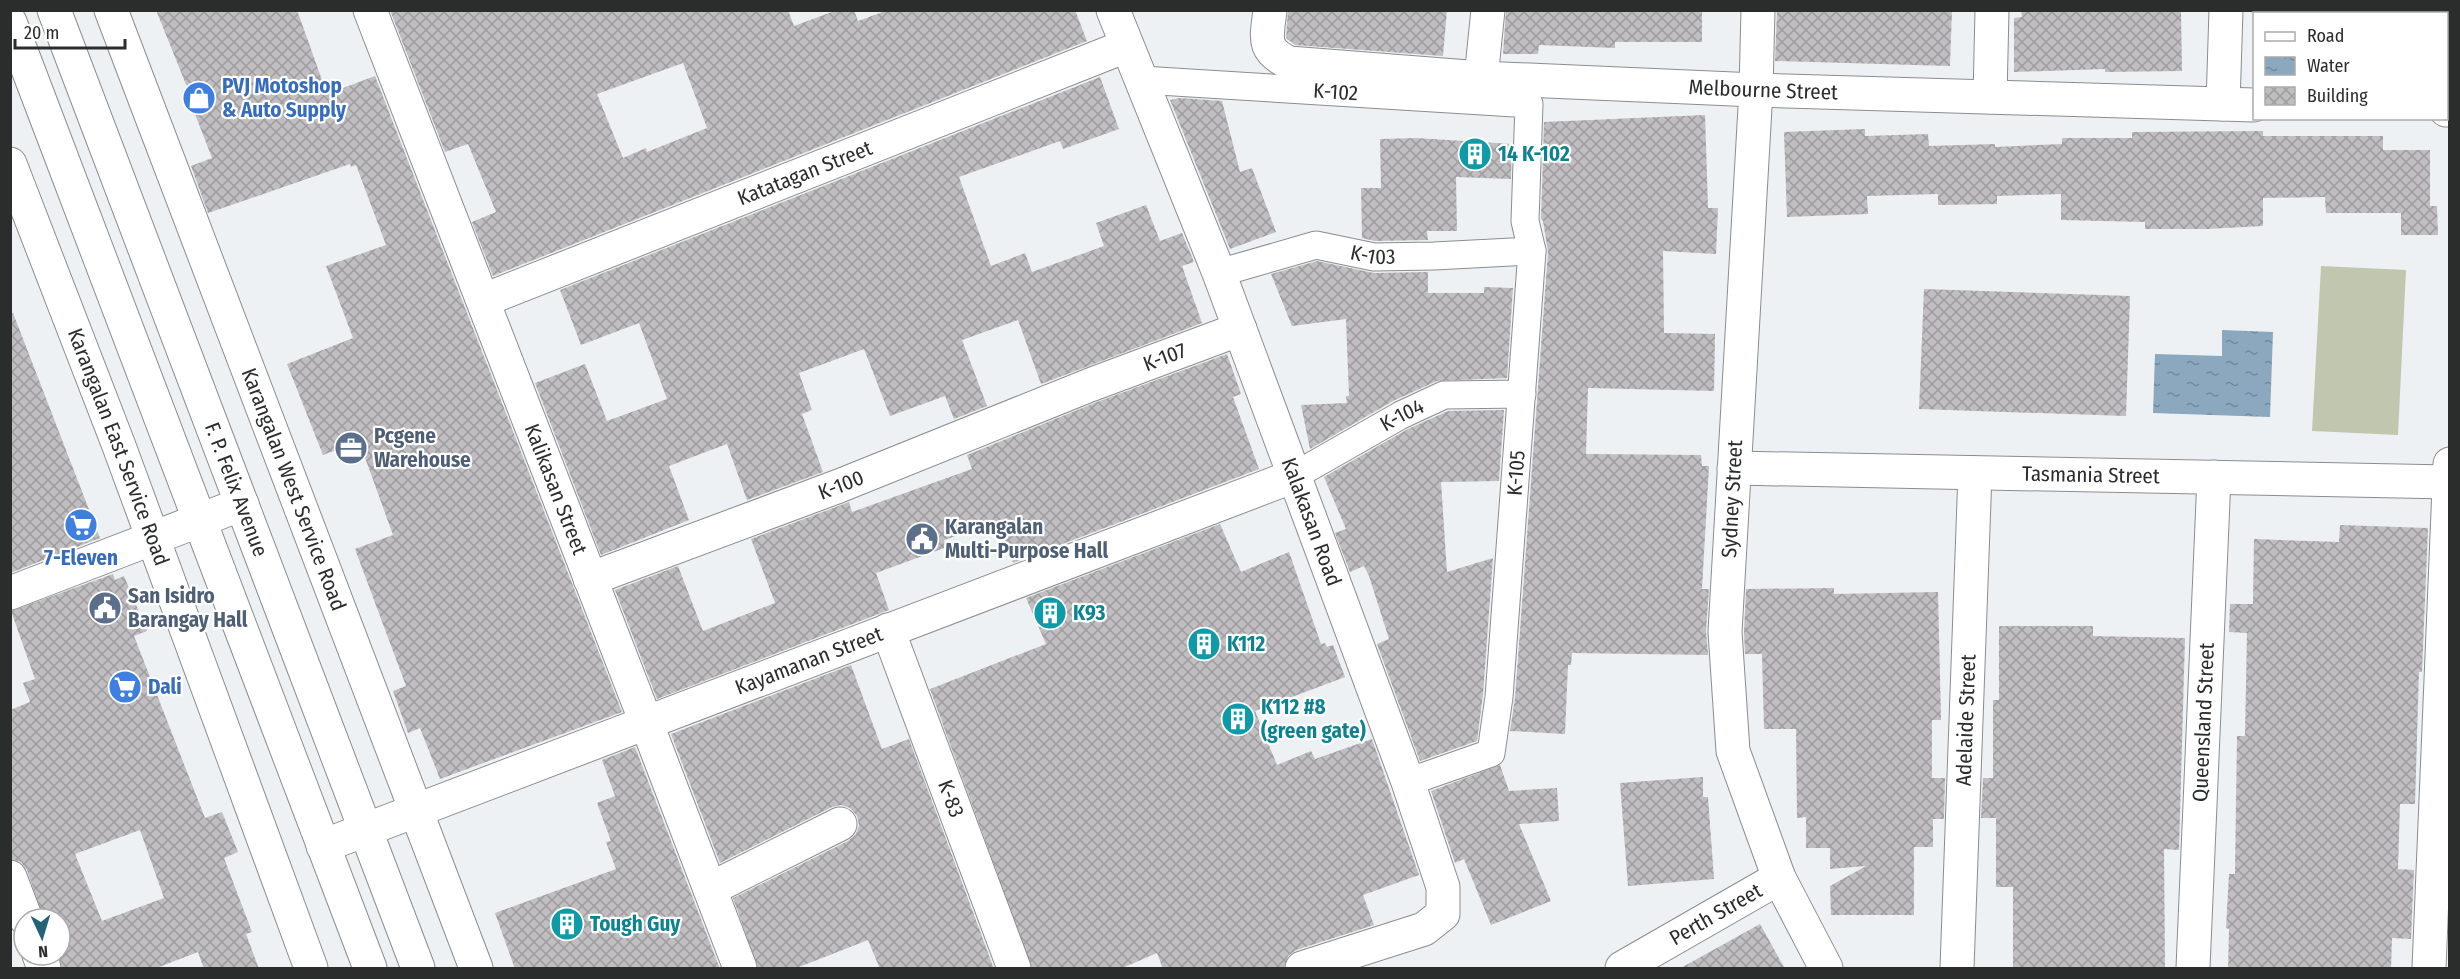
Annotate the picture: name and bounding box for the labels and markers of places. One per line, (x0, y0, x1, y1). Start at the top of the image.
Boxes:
place label: PVJ Motoshop & Auto Supply (222, 73, 347, 123)
shop icon: PVJ Motoshop & Auto Supply (181, 80, 217, 116)
building icon: 14 K-102 (1457, 136, 1493, 172)
place label: 14 K-102 (1498, 141, 1570, 167)
place label: Pcgene Warehouse (374, 423, 471, 473)
office icon: Pcgene Warehouse (333, 430, 369, 466)
supermarket icon: 7-Eleven (63, 507, 99, 543)
place label: Karangalan Multi-Purpose Hall (945, 514, 1108, 564)
public building icon: Karangalan Multi-Purpose Hall (904, 521, 940, 557)
place label: 7-Eleven (44, 545, 118, 571)
place label: San Isidro Barangay Hall (128, 583, 248, 633)
public building icon: San Isidro Barangay Hall (87, 590, 123, 626)
building icon: K93 (1032, 595, 1068, 631)
place label: K93 (1073, 600, 1105, 626)
building icon: K112 (1186, 626, 1222, 662)
place label: K112 (1227, 631, 1266, 657)
supermarket icon: Dali (107, 669, 143, 705)
place label: Dali (148, 674, 182, 700)
place label: K112 #8 (green gate) (1261, 694, 1366, 744)
building icon: K112 #8 (green gate) (1220, 701, 1256, 737)
building icon: Tough Guy (549, 906, 585, 942)
place label: Tough Guy (590, 911, 681, 937)

